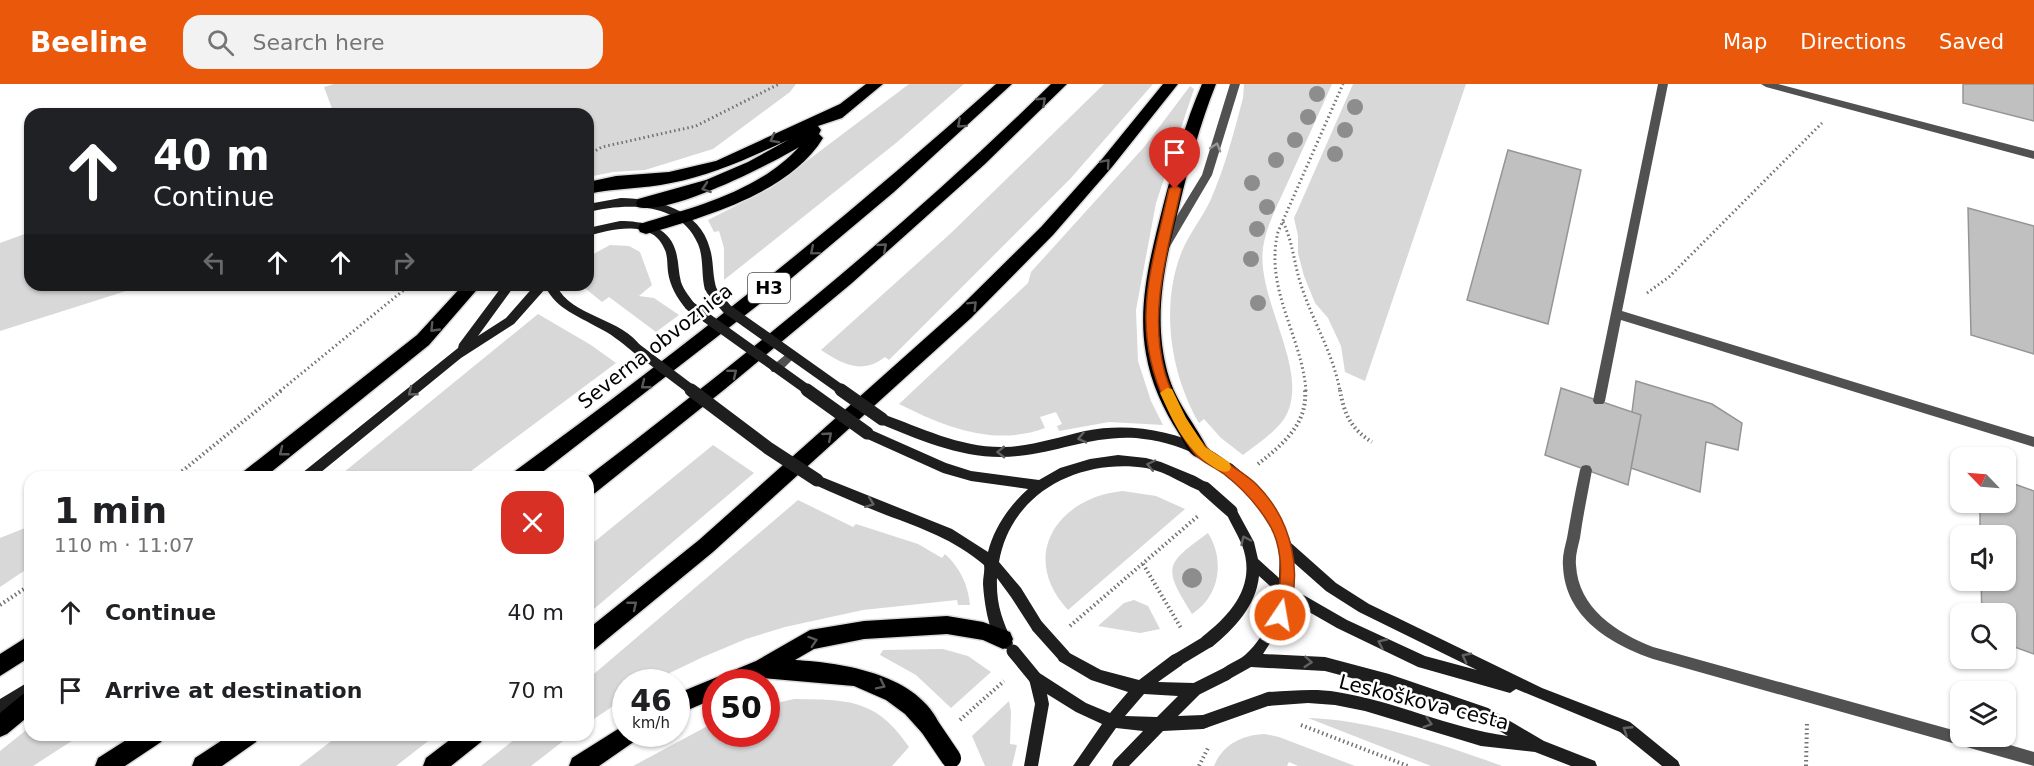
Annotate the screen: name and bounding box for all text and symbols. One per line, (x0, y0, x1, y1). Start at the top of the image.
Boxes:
search box (183, 15, 603, 69)
text: Beeline (30, 26, 147, 59)
icon: search (204, 26, 237, 59)
text: Search here (252, 30, 385, 55)
text: Map (1723, 30, 1767, 54)
text: Directions (1800, 30, 1906, 54)
text: Saved (1939, 30, 2004, 54)
one-way arrow (1035, 97, 1045, 108)
one-way arrow (958, 117, 968, 128)
pin (1149, 127, 1200, 189)
text: 40 m (153, 131, 270, 180)
icon: ahead (54, 132, 132, 210)
one-way arrow (770, 132, 781, 143)
icon: arrive (1158, 136, 1191, 169)
one-way arrow (1209, 142, 1221, 153)
one-way arrow (1099, 159, 1110, 170)
one-way arrow (701, 180, 712, 193)
text: Continue (153, 181, 274, 212)
one-way arrow (876, 243, 886, 254)
one-way arrow (810, 244, 821, 255)
icon: left (198, 246, 231, 279)
icon: ahead (261, 246, 294, 279)
icon: ahead (324, 246, 357, 279)
icon: right (387, 246, 420, 279)
road number: H3 (748, 273, 790, 303)
street label: Severna obvoznica (573, 278, 737, 414)
one-way arrow (965, 301, 976, 312)
one-way arrow (430, 322, 441, 332)
one-way arrow (726, 369, 737, 380)
one-way arrow (640, 378, 651, 389)
one-way arrow (407, 385, 418, 396)
one-way arrow (1077, 431, 1087, 444)
one-way arrow (821, 432, 832, 443)
one-way arrow (279, 444, 290, 455)
one-way arrow (997, 446, 1006, 458)
north arrow (1950, 447, 2016, 513)
map controls (1950, 447, 2016, 747)
one-way arrow (1147, 459, 1157, 472)
text: 1 min (54, 490, 167, 531)
button: close (501, 491, 564, 554)
one-way arrow (864, 496, 875, 508)
button: sound (1950, 525, 2016, 591)
text: 110 m · 11:07 (54, 533, 195, 557)
one-way arrow (1241, 535, 1253, 546)
position arrow (1248, 583, 1312, 647)
icon: ahead (54, 596, 87, 629)
text: Continue (105, 600, 216, 625)
text: 40 m (508, 600, 564, 625)
one-way arrow (626, 601, 637, 612)
button: search (1950, 603, 2016, 669)
one-way arrow (807, 636, 818, 648)
one-way arrow (1378, 638, 1389, 650)
one-way arrow (1462, 653, 1473, 665)
one-way arrow (1303, 655, 1312, 668)
speed limit sign: 50 (702, 669, 780, 747)
street label: Leskoškova cesta (1336, 669, 1512, 735)
icon: arrive (54, 674, 87, 707)
text: Arrive at destination (105, 678, 362, 703)
text: 70 m (508, 678, 564, 703)
one-way arrow (874, 678, 885, 690)
button: layers (1950, 681, 2016, 747)
text: 46 (630, 683, 672, 718)
text: km/h (632, 714, 670, 732)
one-way arrow (1422, 716, 1432, 728)
one-way arrow (1623, 726, 1633, 738)

